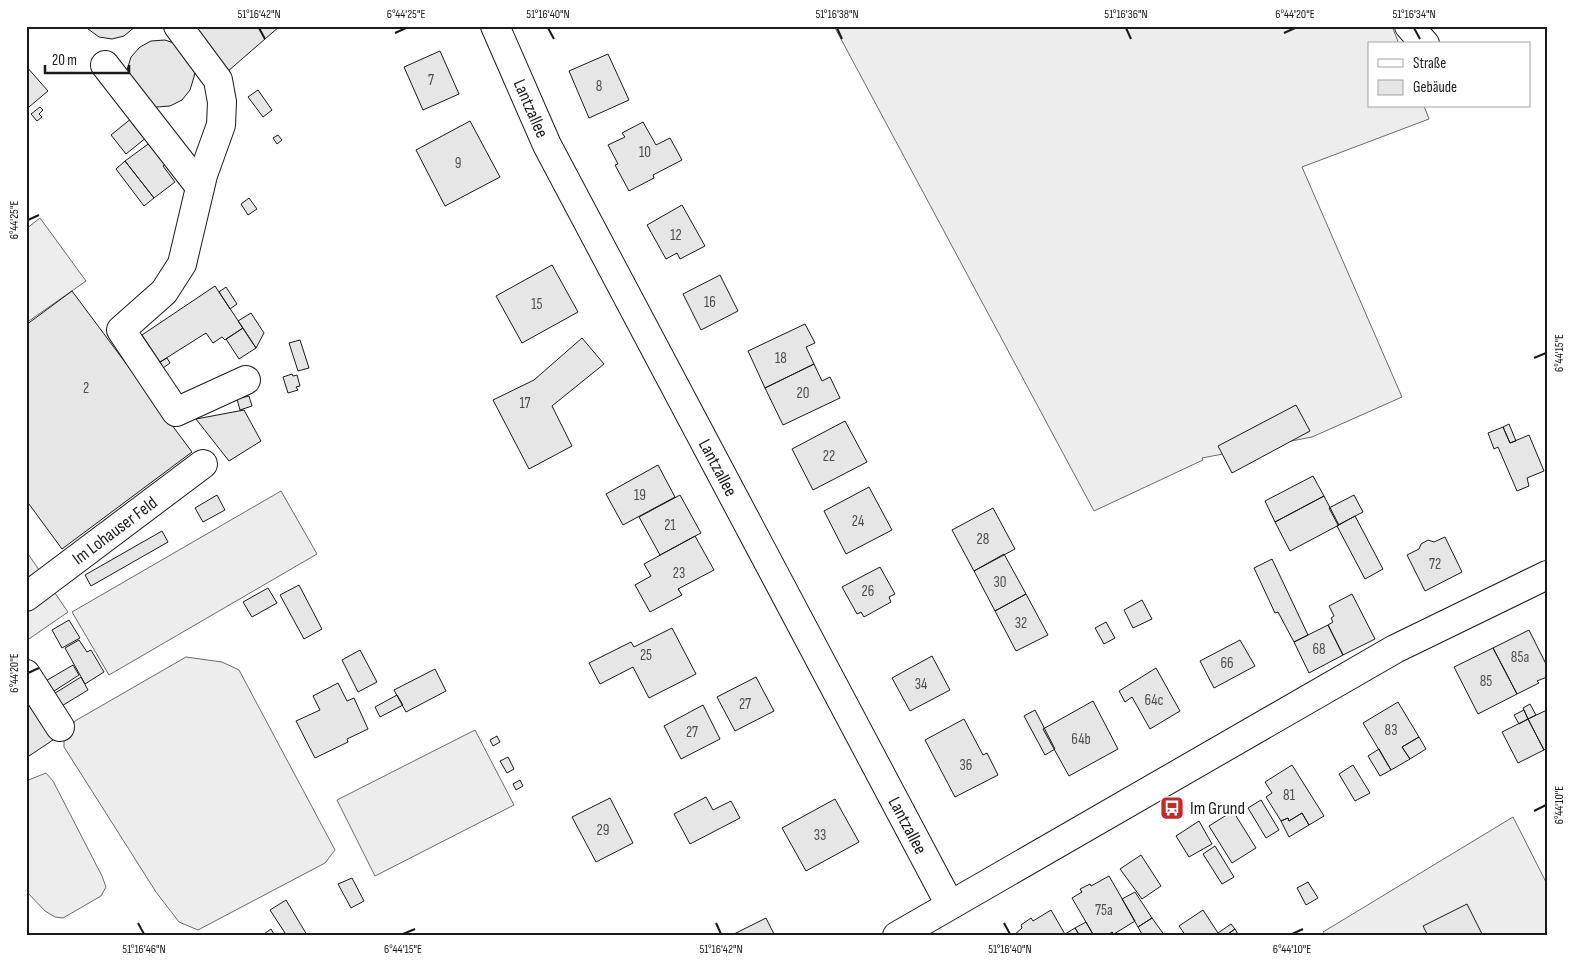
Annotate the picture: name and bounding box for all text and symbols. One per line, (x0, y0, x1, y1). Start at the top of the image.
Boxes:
text: 51°16'42"N (237, 7, 281, 22)
text: 6°44'25"E (387, 7, 425, 22)
text: 51°16'40"N (526, 7, 570, 22)
text: 51°16'38"N (815, 7, 859, 22)
text: 51°16'36"N (1104, 7, 1148, 22)
text: 6°44'20"E (1275, 7, 1315, 22)
text: 51°16'34"N (1392, 7, 1436, 22)
scale bar (45, 42, 129, 74)
legend (1368, 42, 1530, 108)
text: 20 m (52, 51, 77, 70)
text: Straße (1413, 54, 1446, 73)
house number: 7 (428, 71, 434, 90)
street label: Lantzallee (509, 76, 553, 141)
house number: 8 (596, 77, 602, 96)
text: Gebäude (1413, 78, 1457, 97)
house number: 10 (639, 143, 651, 162)
house number: 9 (455, 154, 461, 173)
text: 6°44'25"E (7, 201, 22, 239)
house number: 12 (670, 226, 682, 245)
house number: 16 (704, 293, 716, 312)
house number: 15 (531, 295, 543, 314)
text: 6°44'15"E (1552, 334, 1567, 372)
house number: 18 (775, 349, 787, 368)
house number: 2 (83, 379, 89, 398)
house number: 20 (797, 384, 809, 403)
house number: 17 (519, 394, 531, 413)
street label: Lantzallee (694, 435, 742, 500)
house number: 22 (823, 447, 835, 466)
house number: 19 (634, 486, 646, 505)
street label: Im Lohauser Feld (68, 492, 161, 569)
house number: 24 (852, 512, 864, 531)
house number: 21 (664, 516, 676, 535)
house number: 28 (977, 530, 989, 549)
house number: 72 (1429, 555, 1441, 574)
house number: 23 (673, 564, 685, 583)
house number: 30 (994, 573, 1006, 592)
house number: 26 (862, 582, 874, 601)
house number: 32 (1015, 614, 1027, 633)
house number: 68 (1312, 640, 1326, 659)
house number: 25 (640, 646, 652, 665)
house number: 85a (1511, 648, 1529, 667)
text: 6°44'20"E (7, 653, 22, 693)
house number: 66 (1220, 654, 1234, 673)
house number: 85 (1480, 672, 1492, 691)
house number: 34 (915, 675, 927, 694)
house number: 64c (1144, 691, 1164, 710)
house number: 27 (739, 695, 751, 714)
house number: 83 (1385, 721, 1397, 740)
house number: 27 (686, 723, 698, 742)
house number: 64b (1071, 730, 1091, 749)
house number: 36 (960, 756, 972, 775)
house number: 81 (1283, 786, 1296, 805)
text: 6°44'10"E (1552, 786, 1567, 824)
street label: Lantzallee (884, 793, 932, 858)
bus stop icon: Im Grund (1159, 795, 1185, 821)
place label: Im Grund (1190, 798, 1245, 819)
house number: 29 (597, 821, 609, 840)
house number: 33 (814, 826, 826, 845)
house number: 75a (1095, 901, 1113, 920)
text: 51°16'46"N (122, 942, 166, 957)
text: 6°44'15"E (384, 942, 422, 957)
text: 51°16'42"N (699, 942, 743, 957)
text: 51°16'40"N (988, 942, 1032, 957)
text: 6°44'10"E (1273, 942, 1311, 957)

